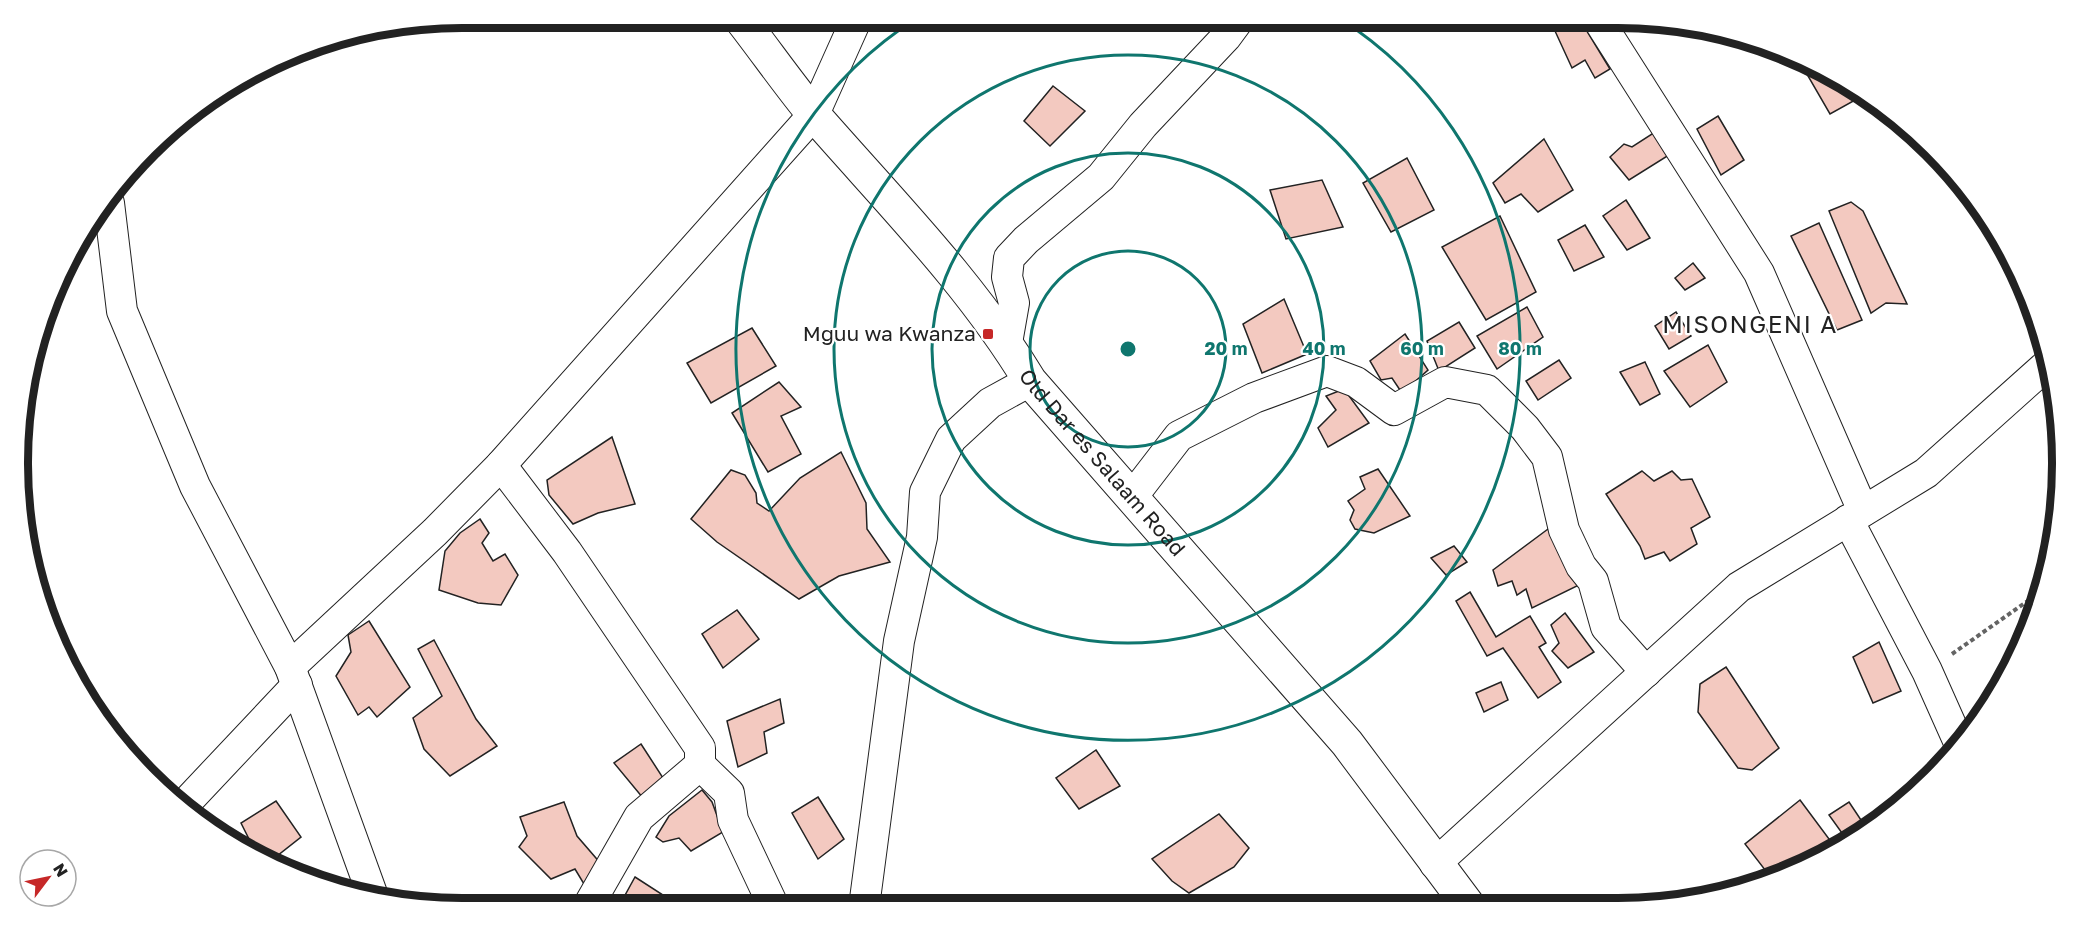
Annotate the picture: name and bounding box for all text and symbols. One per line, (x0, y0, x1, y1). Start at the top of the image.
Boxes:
district label: MISONGENI A (1662, 309, 1838, 338)
place label: Mguu wa Kwanza (803, 320, 976, 346)
marker: Mguu wa Kwanza (981, 327, 995, 341)
text: 20 m (1205, 337, 1247, 359)
text: 40 m (1302, 337, 1346, 359)
text: 60 m (1400, 337, 1444, 359)
text: 80 m (1498, 337, 1542, 359)
centre of rings (1118, 339, 1138, 359)
street label: Old Dar es Salaam Road (1014, 364, 1191, 561)
north arrow (18, 848, 78, 908)
text: N (49, 860, 72, 881)

